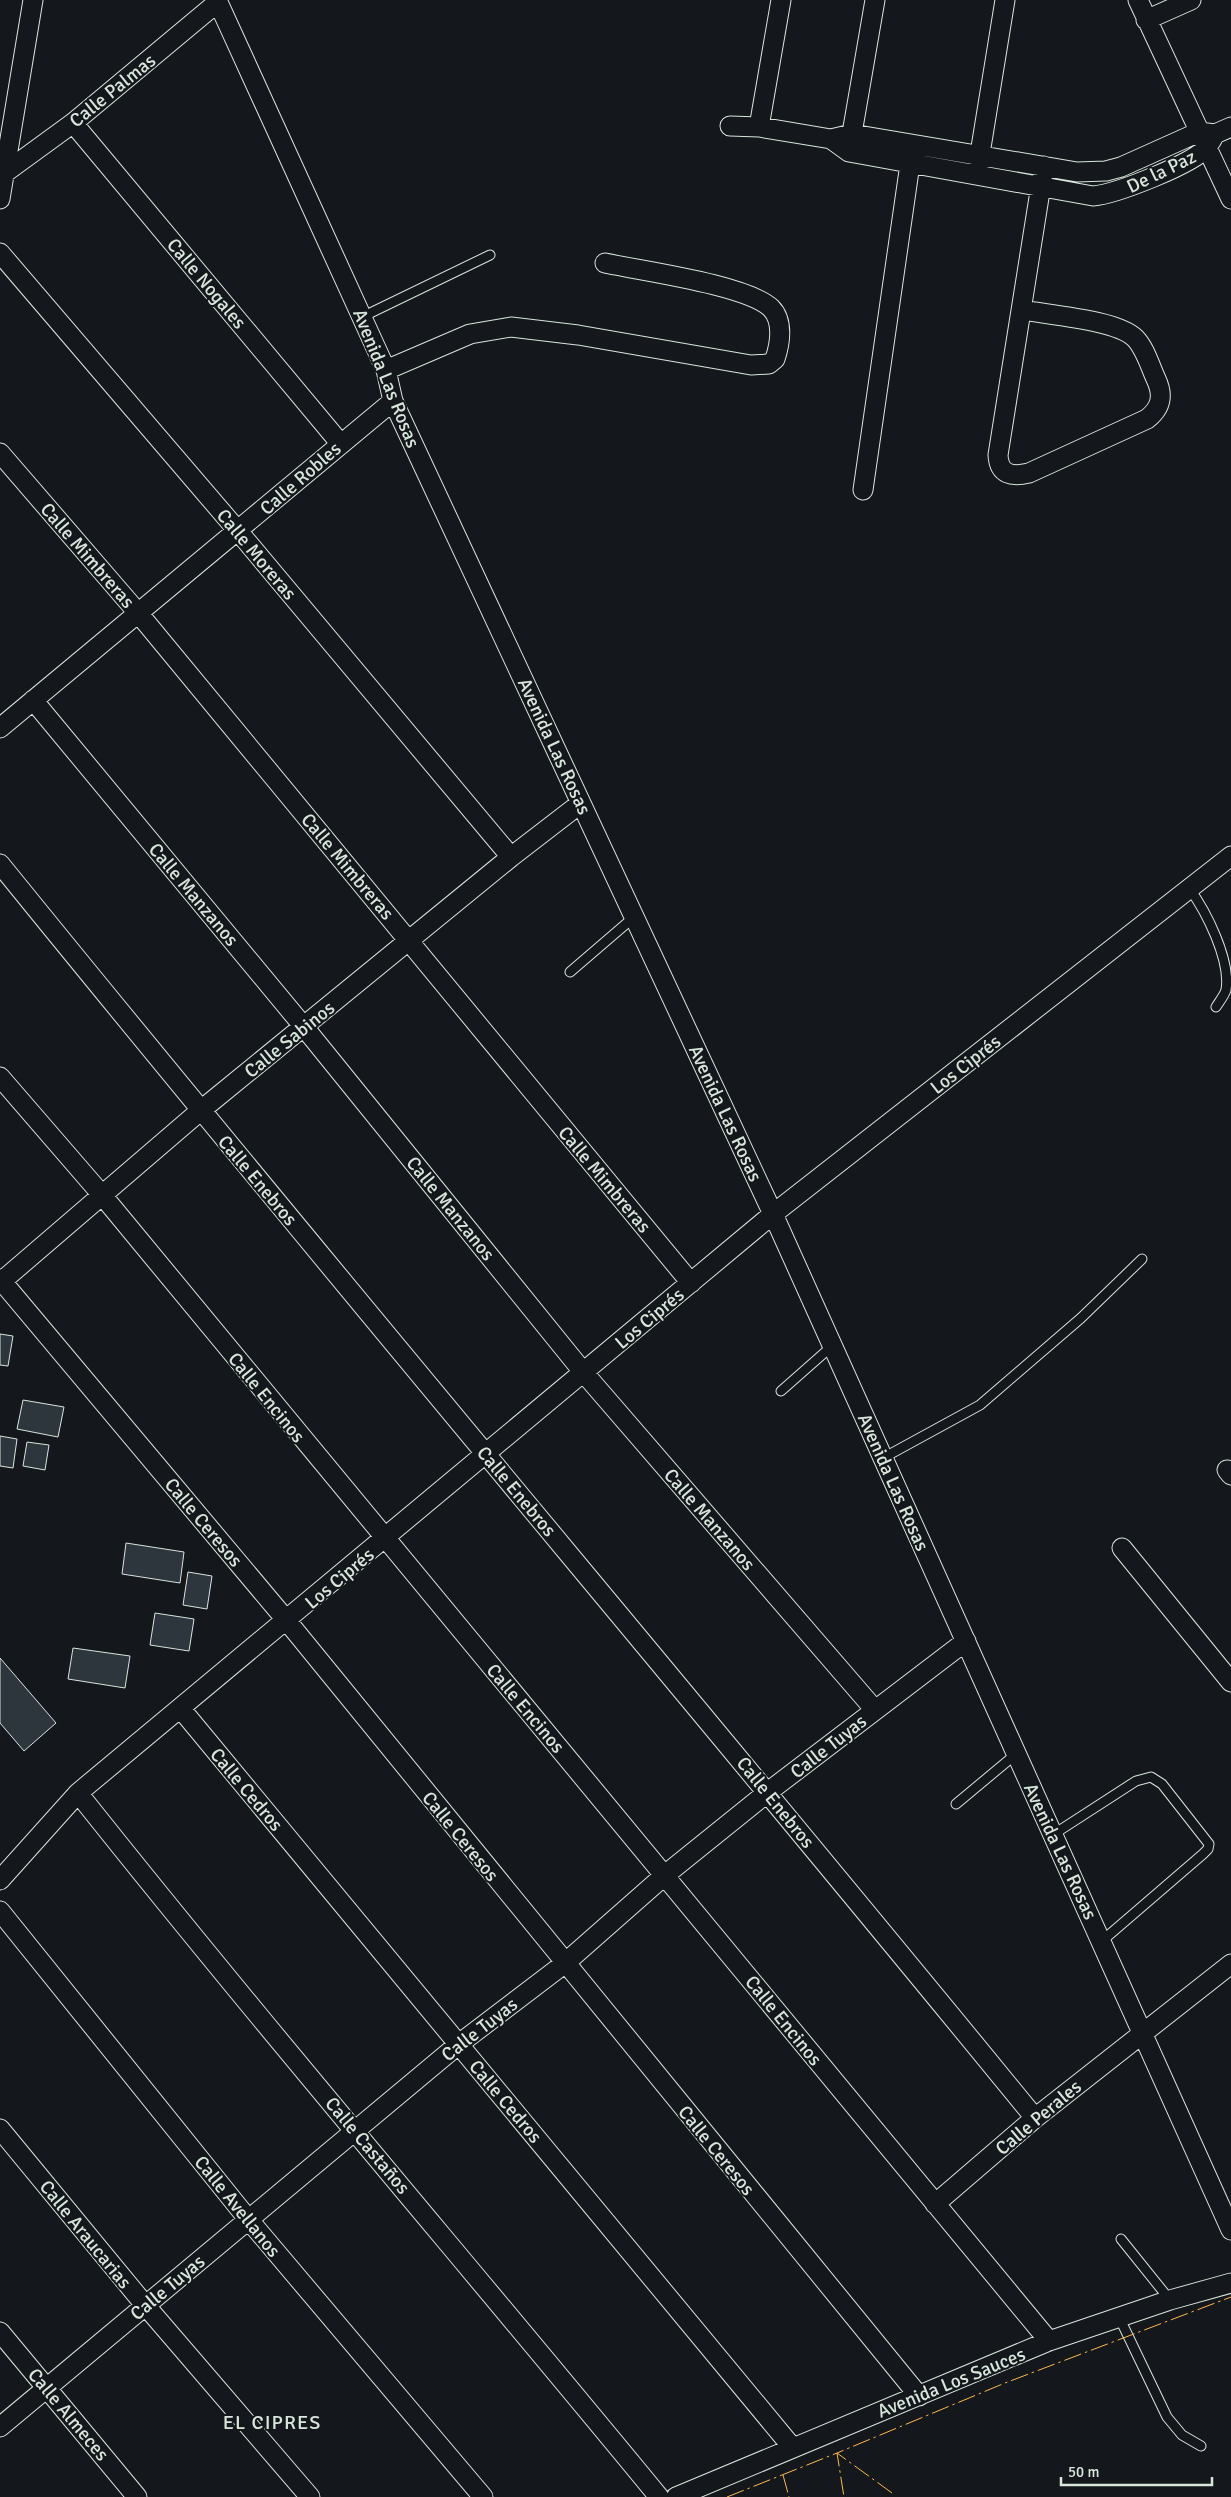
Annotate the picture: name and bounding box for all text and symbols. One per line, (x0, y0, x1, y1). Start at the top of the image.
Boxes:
street label: Calle Palmas (65, 49, 161, 133)
street label: De la Paz (1123, 145, 1200, 199)
street label: Calle Nogales (161, 233, 251, 334)
street label: Avenida Las Rosas (347, 305, 425, 451)
street label: Calle Robles (255, 437, 346, 521)
street label: Calle Mimbreras (35, 498, 140, 613)
street label: Calle Moreras (211, 504, 301, 605)
street label: Avenida Las Rosas (512, 674, 596, 818)
street label: Calle Mimbreras (296, 808, 399, 925)
street label: Calle Manzanos (143, 838, 243, 951)
street label: Calle Sabinos (240, 996, 340, 1084)
street label: Los Ciprés (926, 1030, 1006, 1100)
street label: Avenida Las Rosas (683, 1041, 767, 1185)
street label: Calle Mimbreras (553, 1121, 656, 1238)
street label: Calle Enebros (212, 1130, 302, 1231)
street label: Calle Manzanos (401, 1152, 500, 1266)
street label: Los Ciprés (610, 1283, 689, 1355)
street label: Calle Encinos (222, 1348, 310, 1448)
street label: Avenida Las Rosas (852, 1410, 934, 1555)
street label: Calle Enebros (471, 1441, 561, 1542)
street label: Calle Manzanos (658, 1464, 760, 1576)
street label: Calle Ceresos (159, 1473, 247, 1572)
street label: Los Ciprés (300, 1543, 379, 1615)
street label: Calle Encinos (481, 1659, 570, 1758)
street label: Calle Tuyas (786, 1710, 872, 1784)
street label: Calle Cedros (205, 1743, 288, 1836)
street label: Calle Enebros (731, 1752, 819, 1853)
street label: Avenida Las Rosas (1018, 1779, 1102, 1923)
street label: Calle Ceresos (417, 1787, 504, 1887)
street label: Calle Encinos (739, 1971, 827, 2071)
street label: Calle Tuyas (437, 1993, 523, 2067)
street label: Calle Cedros (464, 2055, 547, 2148)
street label: Calle Perales (991, 2075, 1087, 2161)
street label: Calle Castaños (320, 2092, 415, 2199)
street label: Calle Ceresos (673, 2101, 760, 2201)
street label: Calle Avellanos (189, 2151, 286, 2262)
street label: Calle Araucarias (34, 2175, 136, 2294)
street label: Calle Tuyas (125, 2250, 210, 2326)
street label: Avenida Los Sauces (874, 2342, 1029, 2424)
street label: Calle Almeces (22, 2363, 114, 2466)
district label: EL CIPRES (223, 2410, 321, 2435)
scale bar (1061, 2454, 1212, 2486)
text: 50 m (1068, 2463, 1099, 2481)

